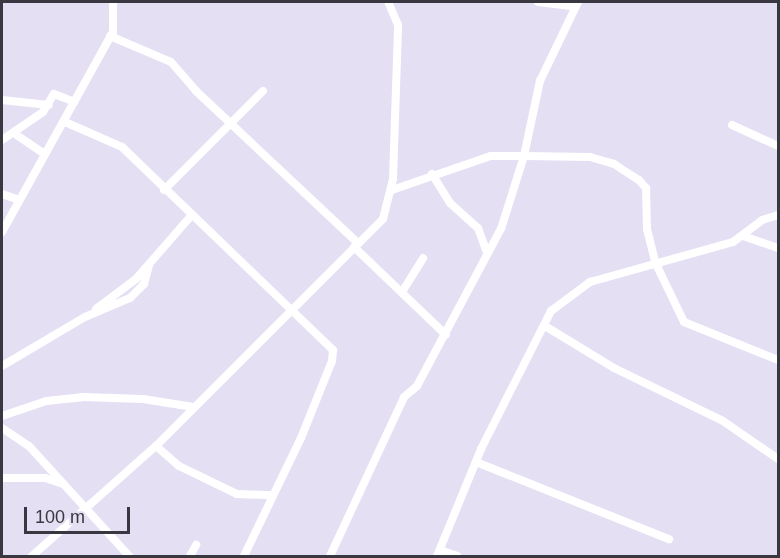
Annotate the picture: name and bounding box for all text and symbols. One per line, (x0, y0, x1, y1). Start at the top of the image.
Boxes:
scale bar (27, 495, 134, 533)
text: 100 m (35, 507, 85, 527)

